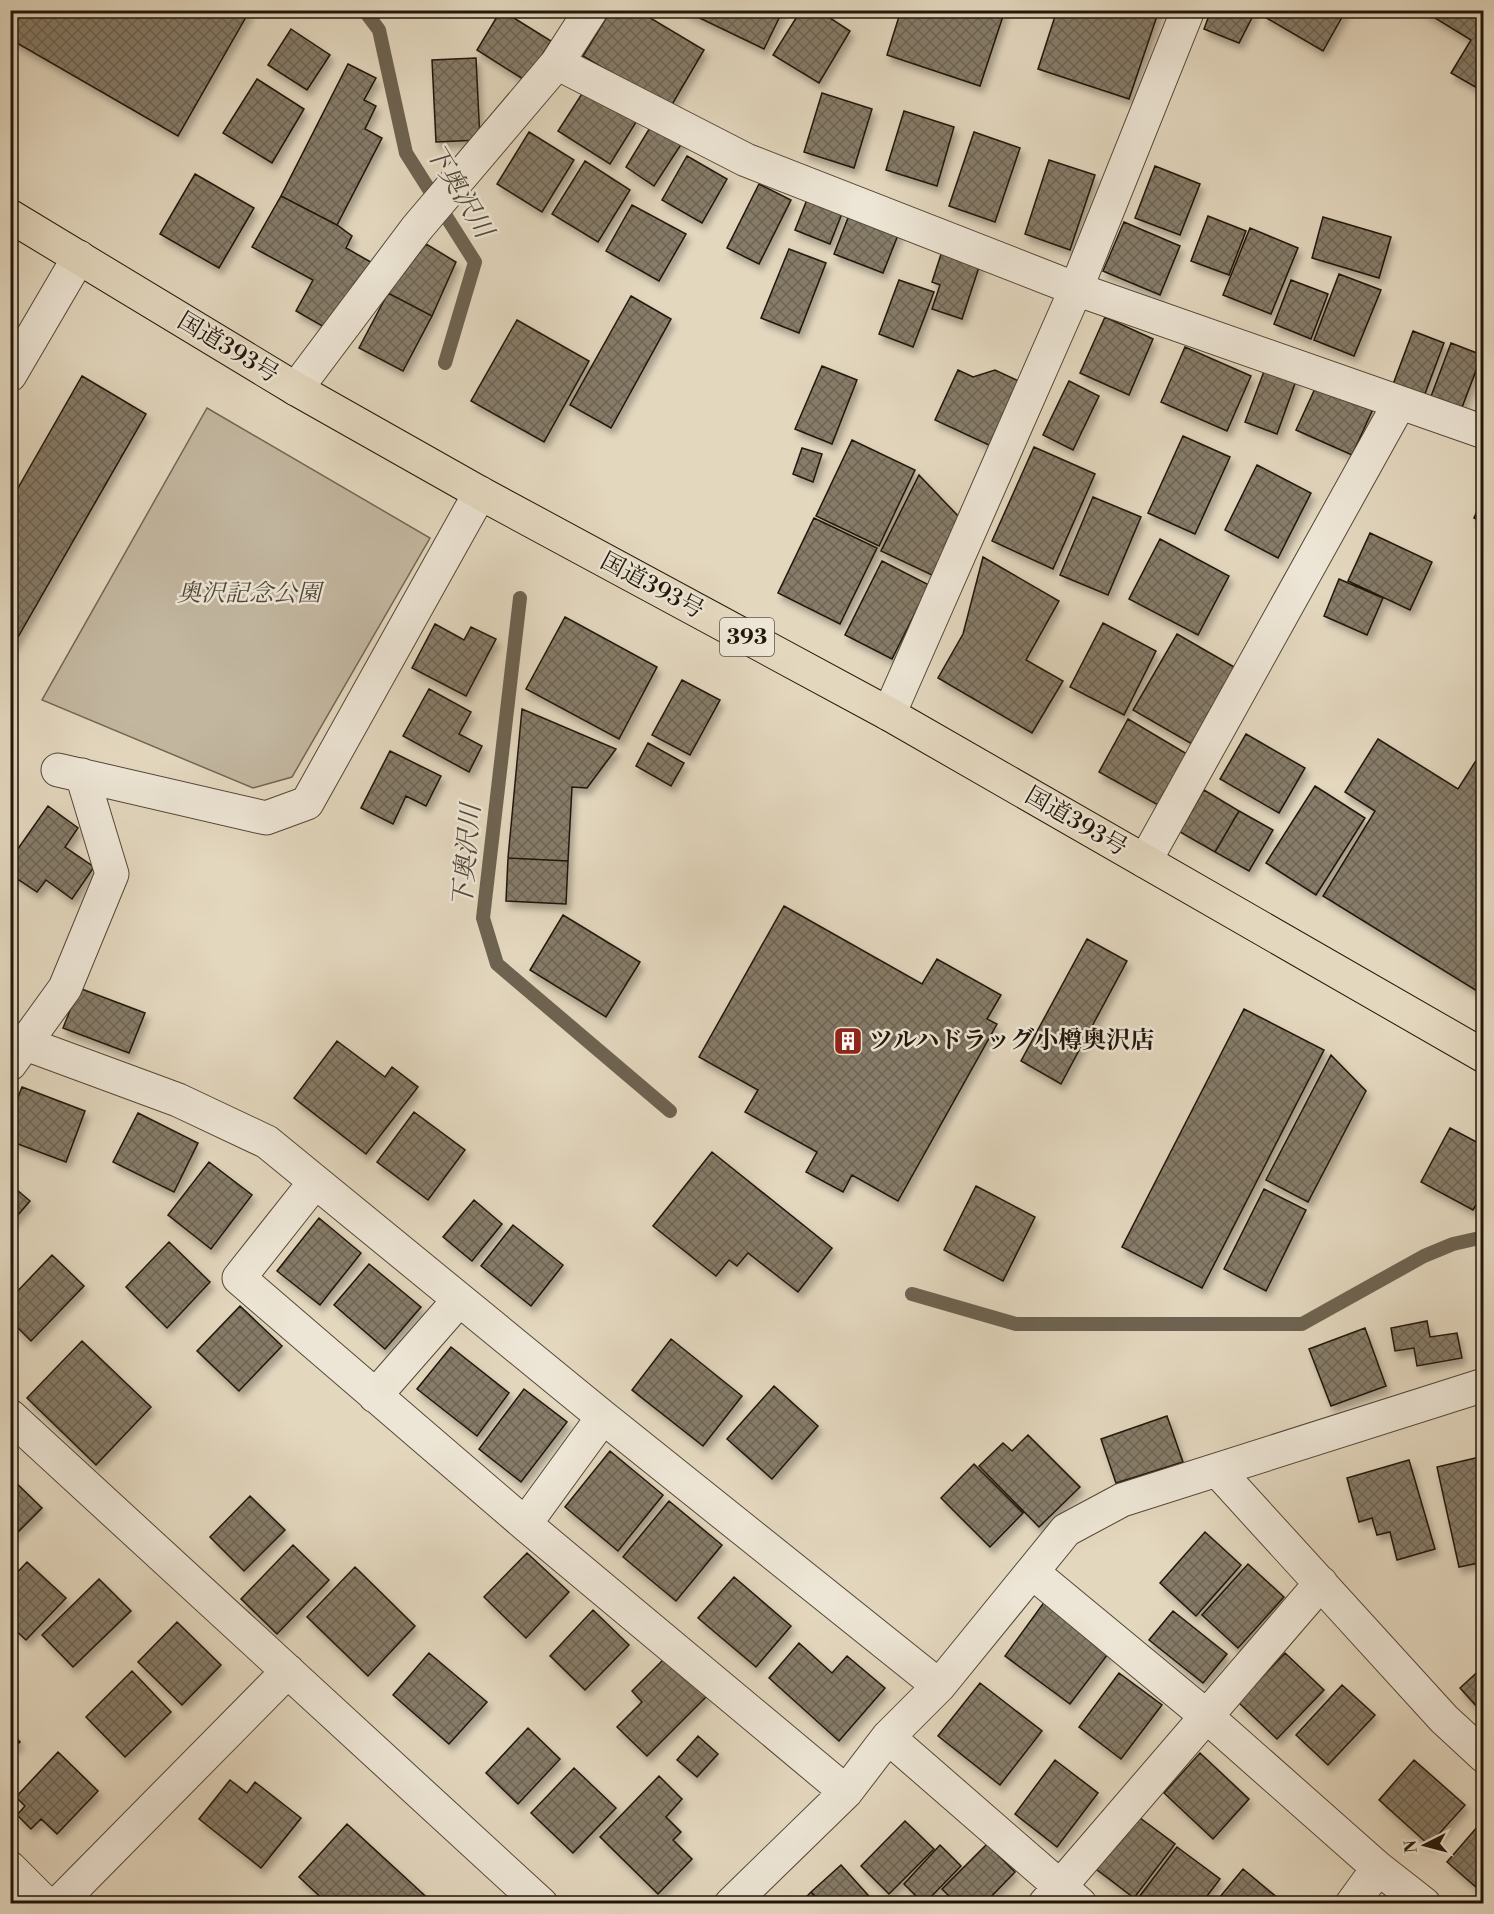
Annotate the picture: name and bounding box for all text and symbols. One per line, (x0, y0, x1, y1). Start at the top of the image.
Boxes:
water label: 下奥沢川 (418, 138, 501, 246)
street label: 国道393号 (172, 306, 284, 390)
street label: 国道393号 (595, 546, 709, 626)
park label: 奥沢記念公園 (177, 579, 325, 609)
road number: 393 (720, 618, 774, 656)
street label: 国道393号 (1020, 781, 1132, 863)
water label: 下奥沢川 (447, 800, 488, 909)
building icon: ツルハドラッグ小樽奥沢店 (832, 1025, 864, 1057)
place label: ツルハドラッグ小樽奥沢店 (869, 1026, 1154, 1056)
north arrow (1395, 1815, 1455, 1875)
text: N (1400, 1839, 1422, 1854)

